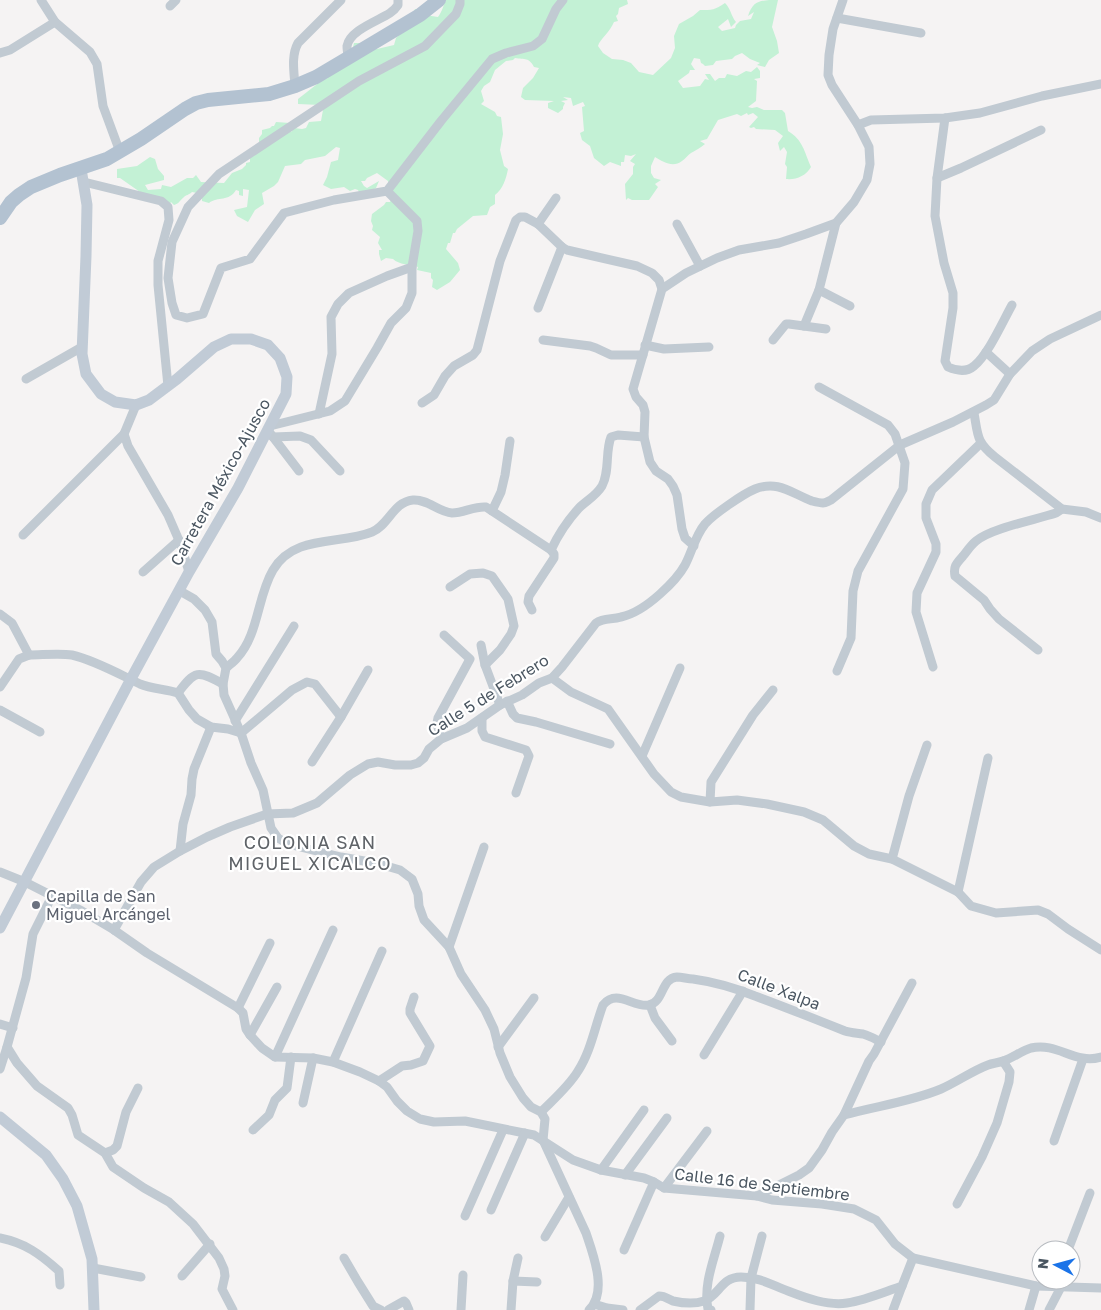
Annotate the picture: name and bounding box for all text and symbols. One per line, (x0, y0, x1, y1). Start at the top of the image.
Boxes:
street label: Carretera México-Ajusco (166, 395, 274, 569)
street label: Calle 5 de Febrero (424, 650, 552, 740)
district label: COLONIA SAN MIGUEL XICALCO (228, 831, 392, 874)
place label: Capilla de San Miguel Arcángel (46, 886, 171, 924)
marker: Capilla de San Miguel Arcángel (30, 899, 42, 911)
street label: Calle Xalpa (735, 964, 823, 1014)
street label: Calle 16 de Septiembre (673, 1163, 851, 1205)
north arrow (1031, 1240, 1081, 1290)
text: N (1034, 1257, 1052, 1270)

